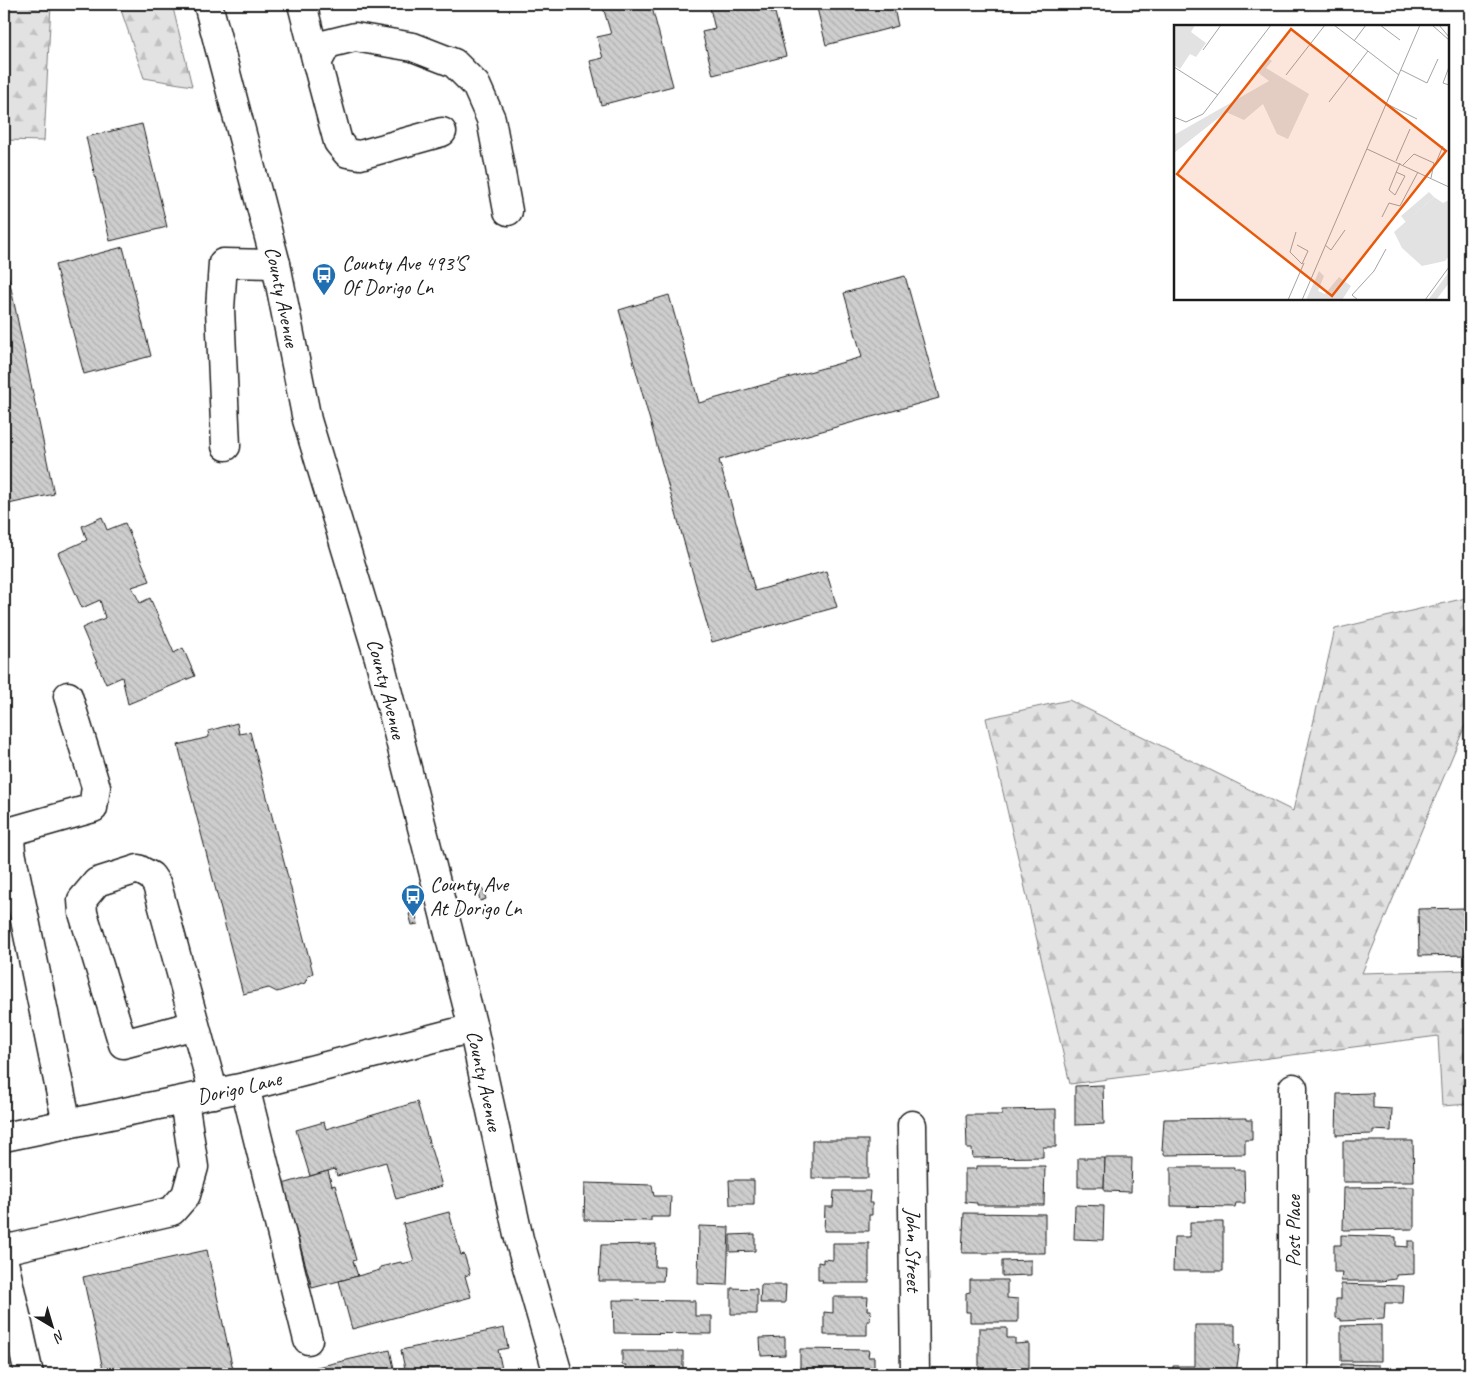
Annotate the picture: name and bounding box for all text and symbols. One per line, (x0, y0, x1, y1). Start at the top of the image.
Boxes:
inset map (1174, 25, 1449, 300)
street label: County Avenue (259, 244, 305, 350)
place label: County Ave 493'S Of Dorigo Ln (342, 250, 470, 300)
bus stop icon: County Ave 493'S Of Dorigo Ln (311, 262, 337, 296)
street label: County Avenue (361, 636, 412, 742)
place label: County Ave At Dorigo Ln (430, 871, 522, 921)
bus stop icon: County Ave At Dorigo Ln (400, 883, 426, 917)
street label: County Avenue (461, 1028, 508, 1134)
street label: Dorigo Lane (194, 1065, 285, 1110)
street label: Post Place (1280, 1194, 1306, 1267)
street label: John Street (900, 1207, 927, 1294)
north arrow (28, 1300, 78, 1350)
text: N (49, 1326, 68, 1347)

